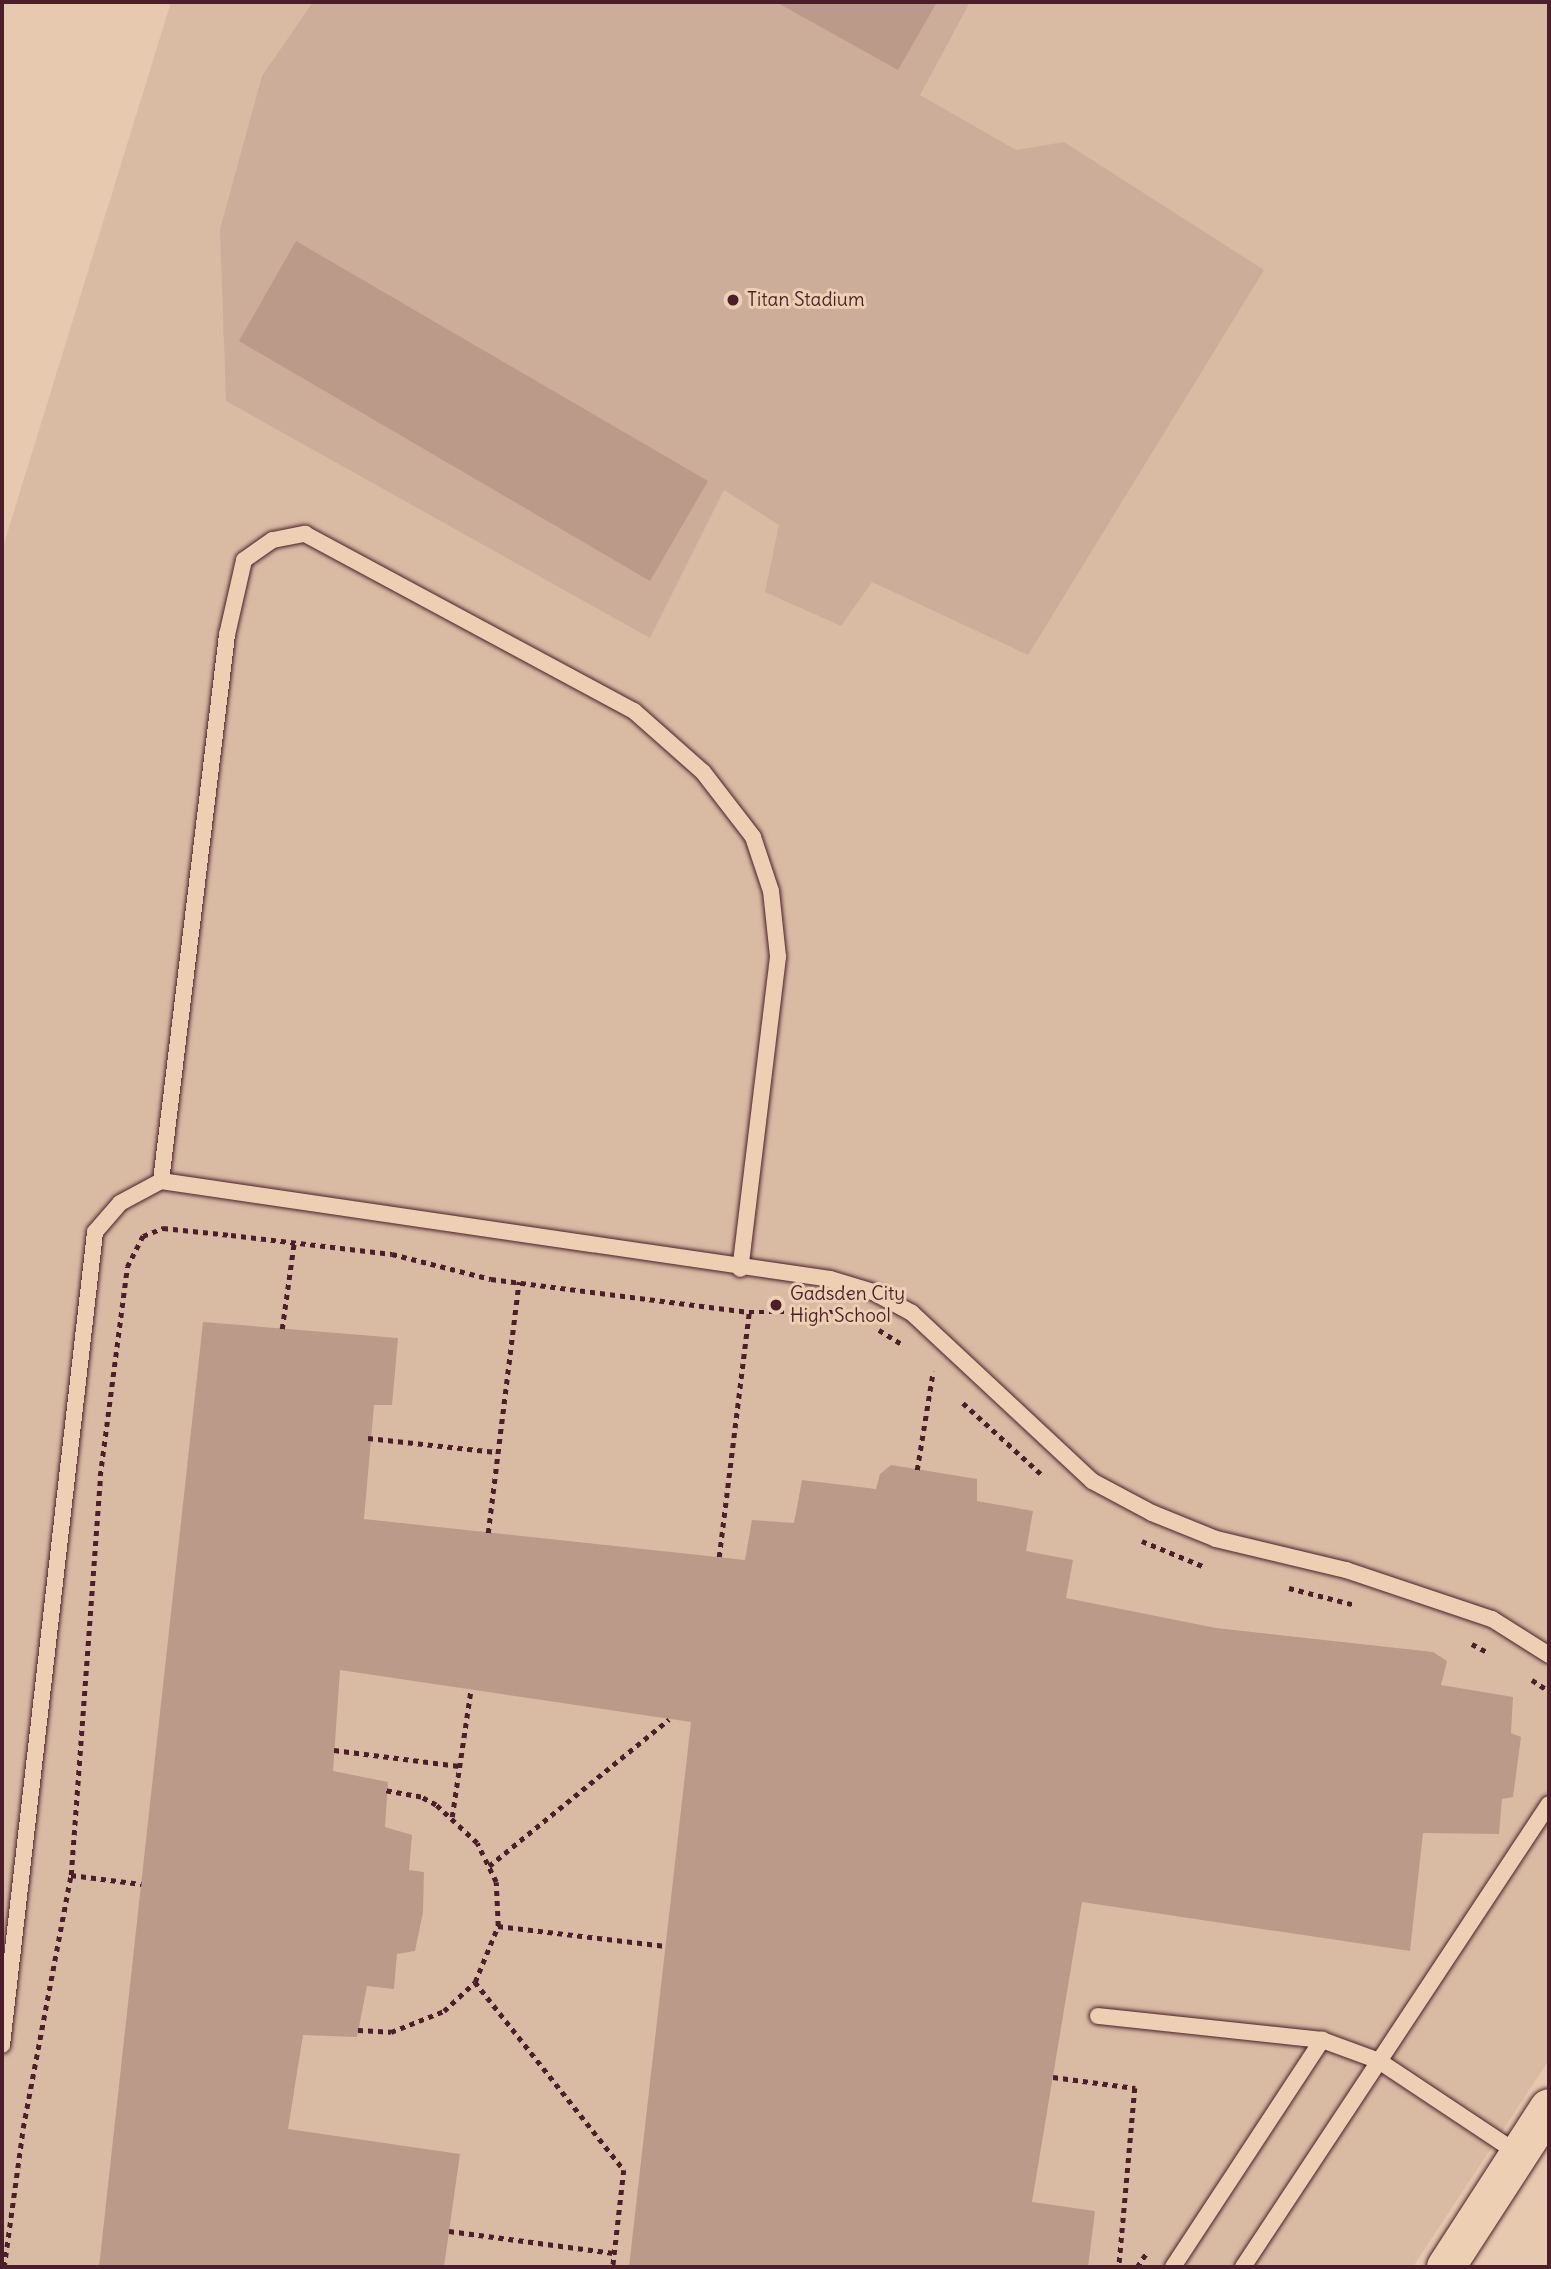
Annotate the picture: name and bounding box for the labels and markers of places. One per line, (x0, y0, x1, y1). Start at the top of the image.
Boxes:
place label: Titan Stadium (747, 289, 865, 311)
marker: Titan Stadium (725, 292, 741, 308)
place label: Gadsden City High School (790, 1283, 905, 1327)
marker: Gadsden City High School (768, 1297, 784, 1313)

